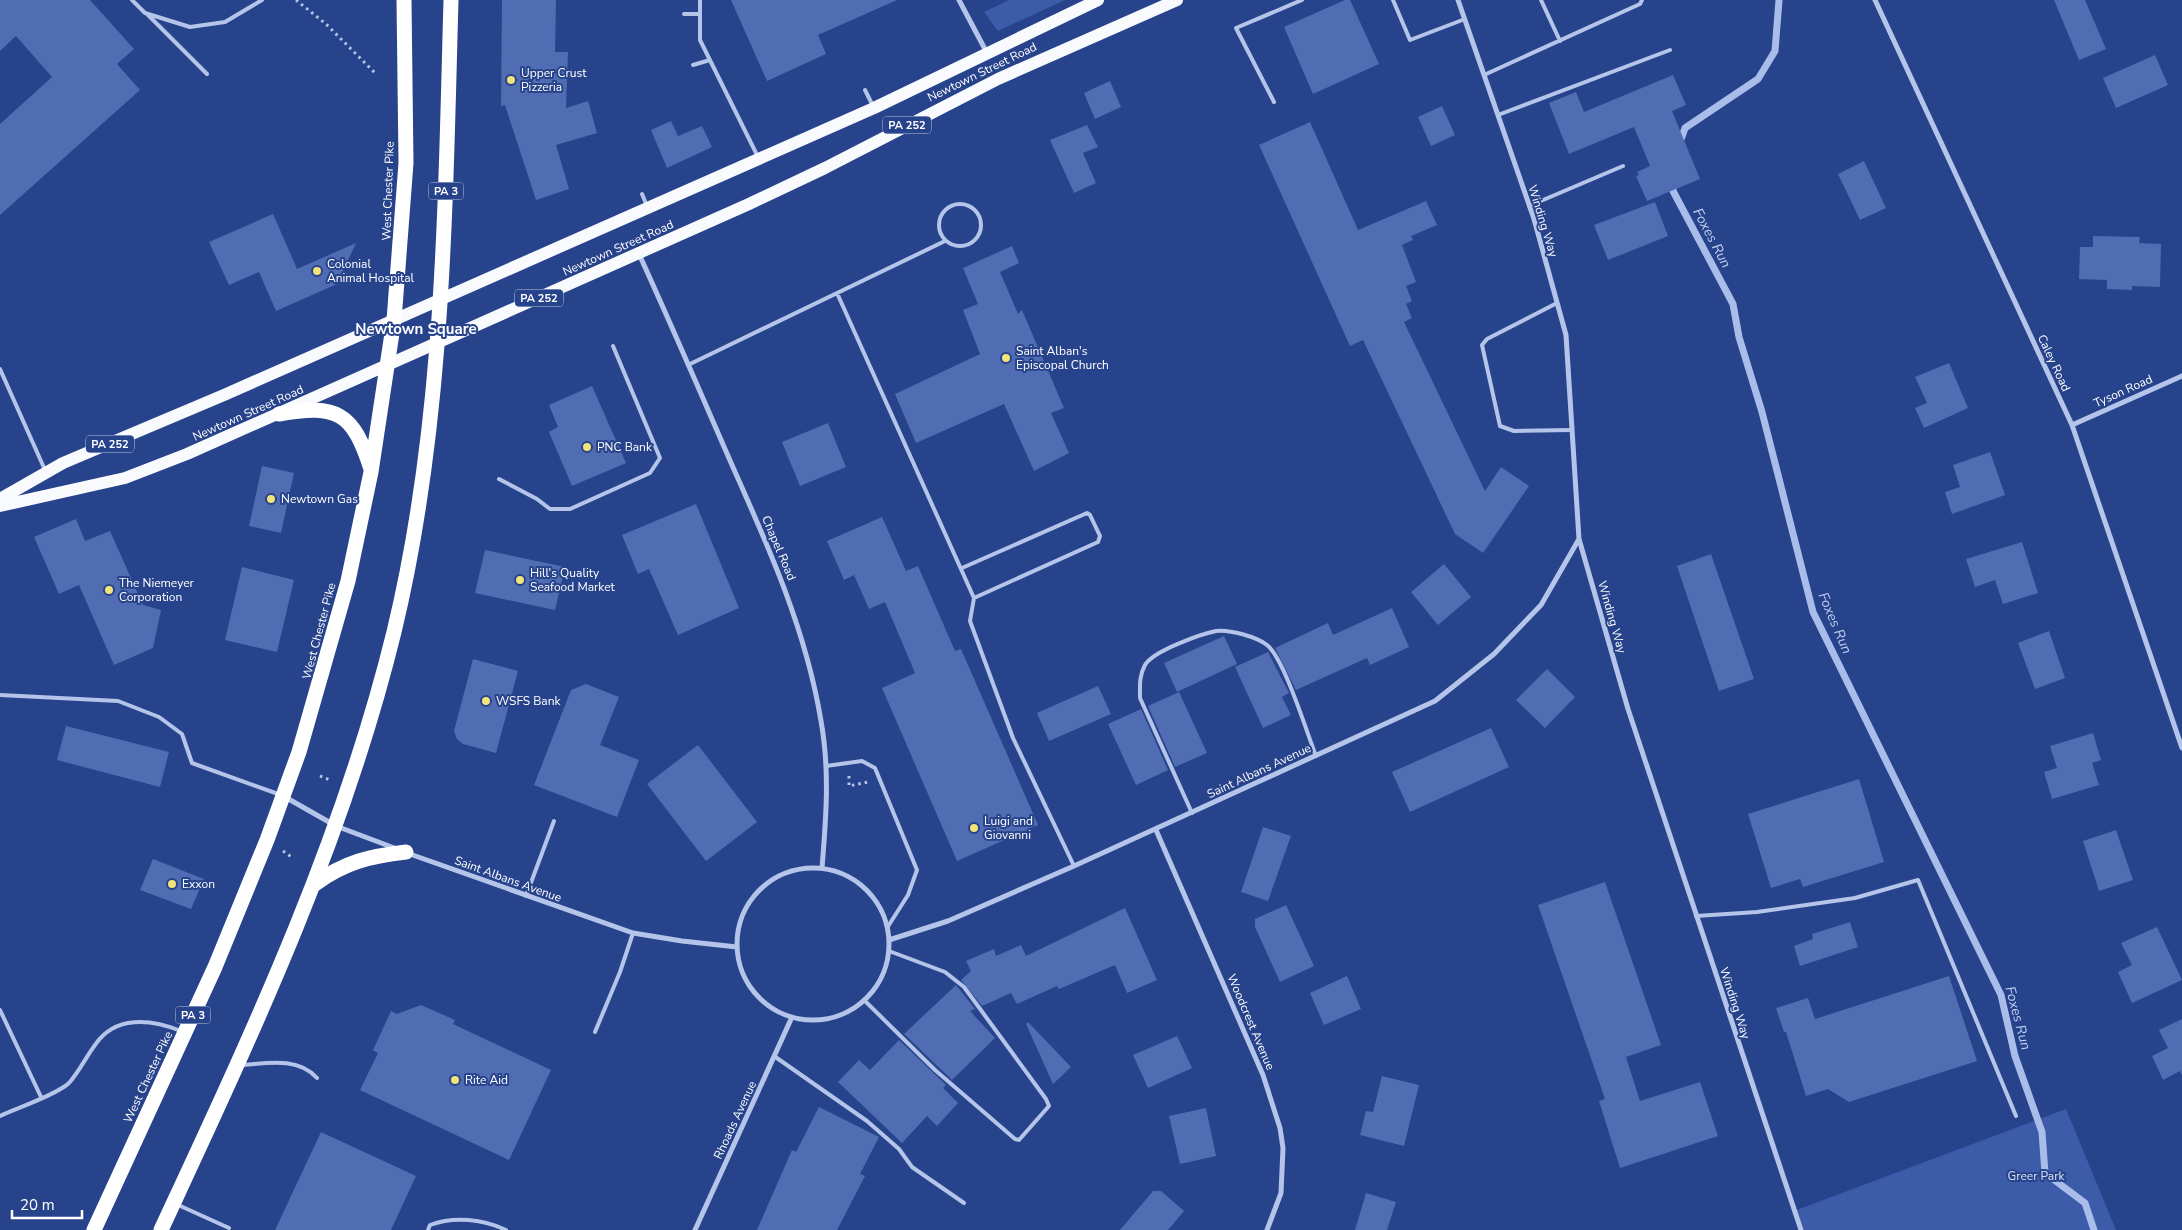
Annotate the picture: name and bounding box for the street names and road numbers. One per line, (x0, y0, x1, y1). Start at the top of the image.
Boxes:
street label: Newtown Street Road (925, 39, 1039, 105)
road number: PA 252 (883, 116, 931, 134)
street label: West Chester Pike (378, 141, 398, 241)
road number: PA 3 (428, 182, 464, 200)
street label: Winding Way (1524, 183, 1562, 260)
street label: Newtown Street Road (560, 216, 676, 280)
road number: PA 252 (515, 290, 563, 306)
street label: Caley Road (2034, 332, 2074, 394)
street label: Tyson Road (2091, 371, 2155, 411)
street label: Newtown Street Road (190, 381, 306, 445)
road number: PA 252 (86, 436, 134, 452)
street label: Chapel Road (758, 513, 800, 583)
street label: Winding Way (1594, 579, 1630, 656)
street label: West Chester Pike (298, 581, 340, 681)
street label: Saint Albans Avenue (1205, 740, 1313, 802)
street label: Saint Albans Avenue (452, 852, 564, 906)
street label: Winding Way (1716, 965, 1754, 1042)
street label: Woodcrest Avenue (1224, 972, 1278, 1072)
road number: PA 3 (176, 1006, 210, 1024)
street label: West Chester Pike (120, 1029, 176, 1125)
street label: Rhoads Avenue (710, 1078, 760, 1162)

